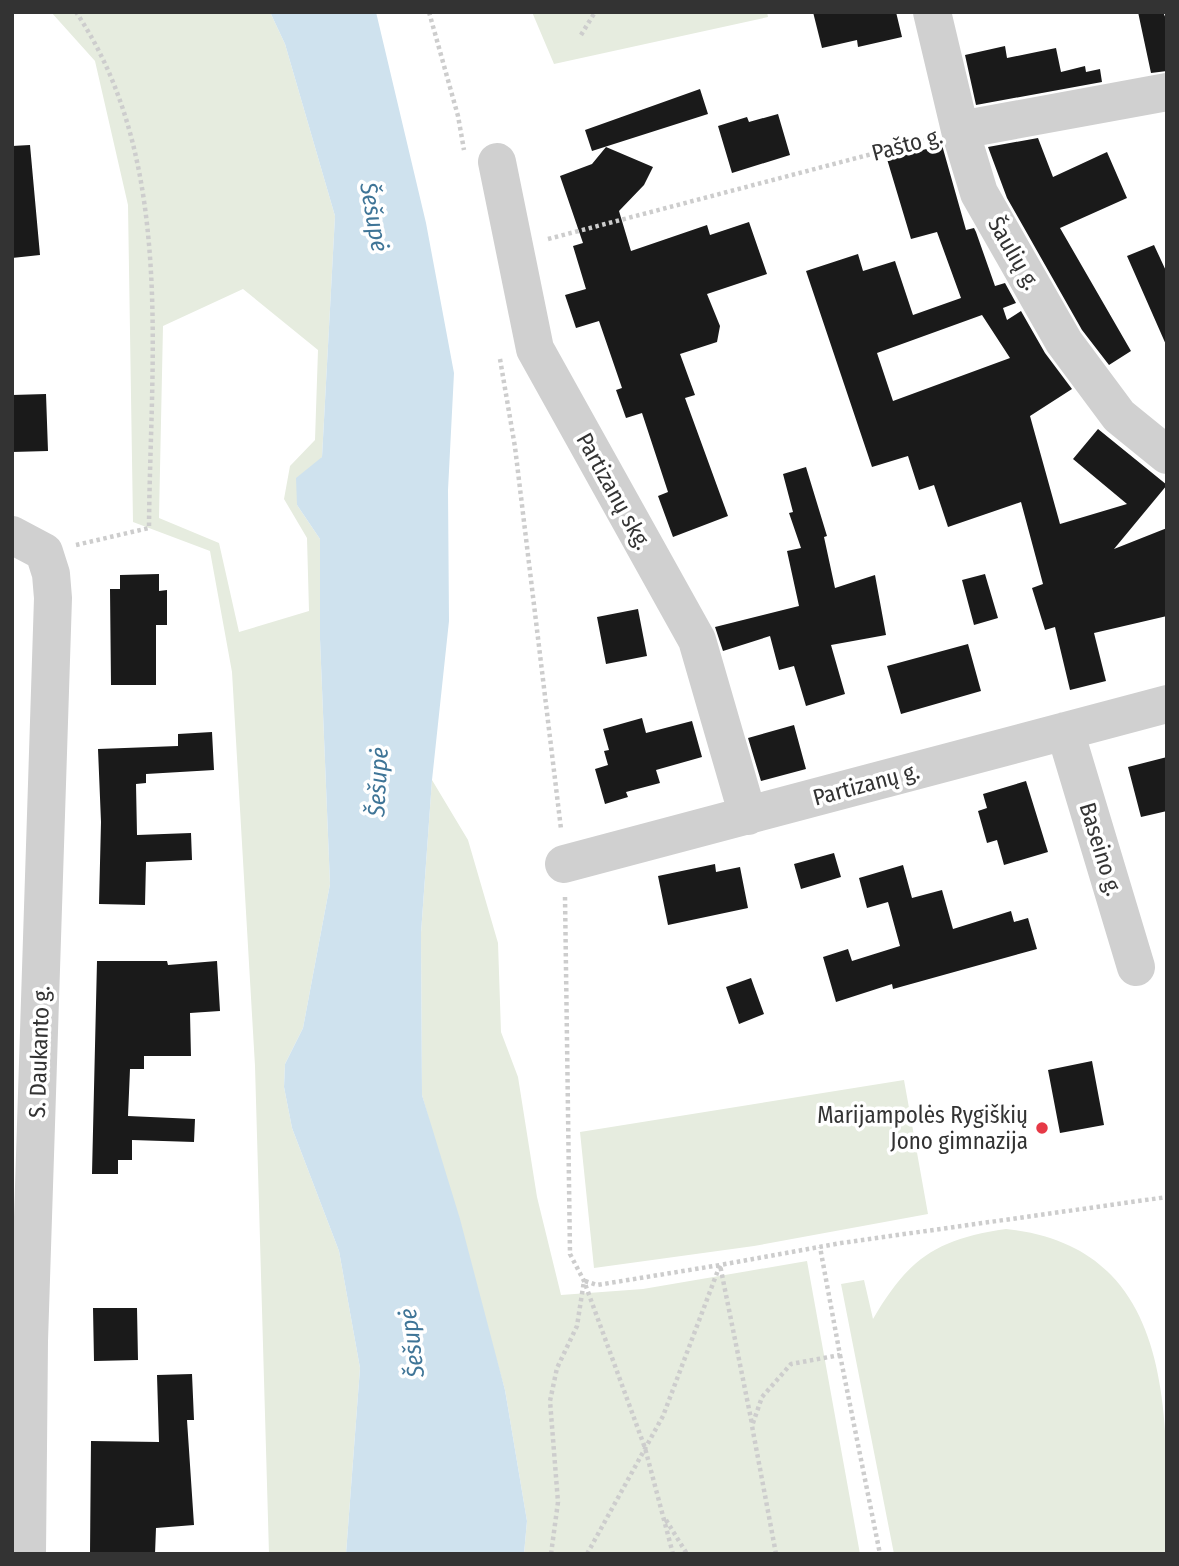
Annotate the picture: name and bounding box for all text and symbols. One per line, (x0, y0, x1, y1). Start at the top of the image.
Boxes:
street label: Pašto g. (869, 121, 945, 167)
water label: Šešupė (354, 179, 395, 254)
street label: Šaulių g. (982, 211, 1047, 295)
street label: Partizanų skg. (570, 428, 658, 554)
water label: Šešupė (361, 746, 394, 819)
street label: Partizanų g. (810, 756, 922, 812)
street label: Baseino g. (1074, 799, 1128, 899)
street label: S. Daukanto g. (23, 985, 55, 1119)
place label: Marijampolės Rygiškių Jono gimnazija (817, 1101, 1028, 1155)
marker: Marijampolės Rygiškių Jono gimnazija (1034, 1120, 1050, 1136)
water label: Šešupė (393, 1307, 430, 1380)

